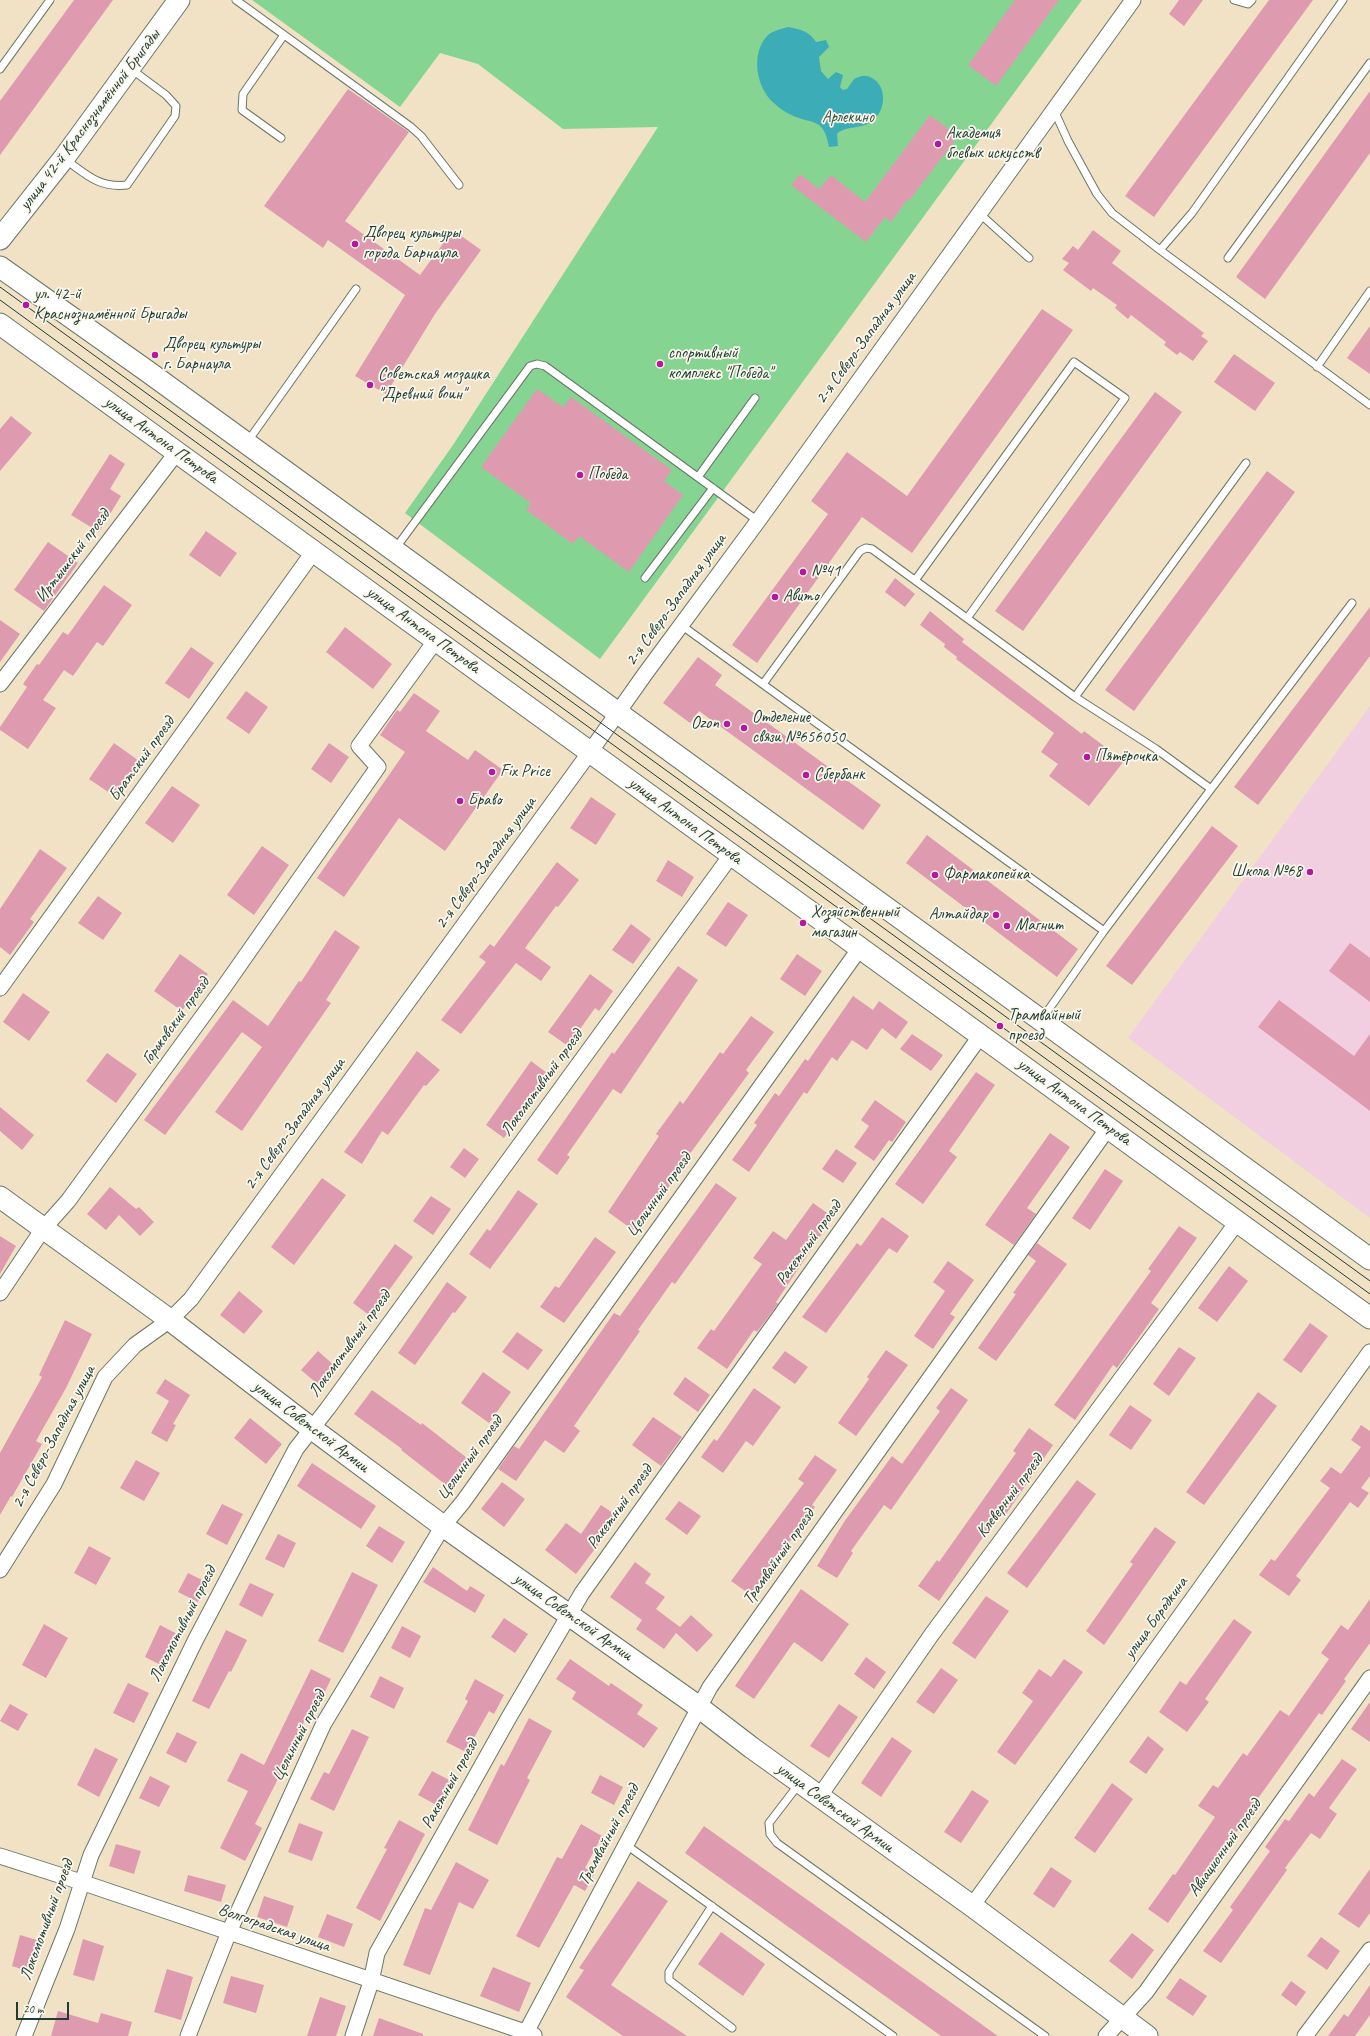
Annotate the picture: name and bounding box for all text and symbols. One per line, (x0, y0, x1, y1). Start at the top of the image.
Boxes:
street label: улица 42-й Краснознамённой Бригады (15, 25, 165, 215)
park label: Арлекино (822, 108, 874, 128)
place label: Академия боевых искусств (946, 124, 1039, 164)
marker: Академия боевых искусств (933, 139, 943, 149)
place label: Дворец культуры города Барнаула (363, 224, 460, 264)
marker: Дворец культуры города Барнаула (350, 239, 360, 249)
street label: 2-я Северо-Западная улица (811, 268, 921, 408)
place label: ул. 42-й Краснознамённой Бригады (34, 285, 186, 325)
marker: ул. 42-й Краснознамённой Бригады (21, 300, 31, 310)
place label: Дворец культуры г. Барнаула (163, 335, 260, 375)
place label: спортивный комплекс "Победа" (668, 344, 772, 384)
marker: Дворец культуры г. Барнаула (150, 350, 160, 360)
marker: спортивный комплекс "Победа" (655, 359, 665, 369)
place label: Советская мозаика "Древний воин" (378, 365, 489, 405)
marker: Советская мозаика "Древний воин" (365, 380, 375, 390)
street label: улица Антона Петрова (100, 392, 222, 488)
place label: Победа (588, 465, 627, 485)
marker: Победа (575, 470, 585, 480)
street label: Иртышский проезд (31, 505, 115, 607)
street label: 2-я Северо-Западная улица (621, 530, 731, 670)
place label: №41 (811, 562, 840, 582)
marker: №41 (798, 567, 808, 577)
street label: улица Антона Петрова (362, 582, 484, 678)
place label: Авито (783, 587, 819, 607)
marker: Авито (770, 592, 780, 602)
place label: Отделение связи №656050 (752, 708, 845, 748)
street label: Братский проезд (104, 713, 180, 805)
place label: Ozon (691, 714, 719, 734)
marker: Ozon (722, 719, 732, 729)
marker: Отделение связи №656050 (739, 723, 749, 733)
place label: Пятёрочка (1095, 747, 1157, 767)
marker: Пятёрочка (1082, 752, 1092, 762)
place label: Fix Price (500, 762, 550, 782)
place label: Сбербанк (814, 765, 864, 785)
marker: Fix Price (487, 767, 497, 777)
marker: Сбербанк (801, 770, 811, 780)
street label: улица Антона Петрова (624, 773, 746, 869)
place label: Браво (468, 791, 501, 811)
street label: 2-я Северо-Западная улица (431, 793, 541, 933)
marker: Браво (455, 796, 465, 806)
place label: Школа №68 (1231, 862, 1302, 882)
place label: Фармакопейка (943, 865, 1029, 885)
marker: Школа №68 (1305, 867, 1315, 877)
marker: Фармакопейка (930, 870, 940, 880)
place label: Хозяйственный магазин (811, 903, 900, 943)
place label: Алтайдар (929, 905, 988, 925)
marker: Алтайдар (991, 910, 1001, 920)
place label: Магнит (1015, 916, 1063, 936)
marker: Хозяйственный магазин (798, 918, 808, 928)
marker: Магнит (1002, 921, 1012, 931)
street label: Горьковский проезд (138, 974, 214, 1068)
place label: Трамвайный проезд (1008, 1006, 1080, 1046)
marker: Трамвайный проезд (995, 1021, 1005, 1031)
street label: Локомотивный проезд (496, 1026, 588, 1140)
street label: 2-я Северо-Западная улица (240, 1054, 350, 1194)
street label: улица Антона Петрова (1013, 1054, 1135, 1150)
street label: Целинный проезд (622, 1149, 696, 1241)
street label: Ракетный проезд (772, 1197, 846, 1289)
street label: Локомотивный проезд (304, 1287, 396, 1401)
street label: 2-я Северо-Западная улица (8, 1362, 100, 1512)
street label: улица Советской Армии (249, 1377, 373, 1477)
street label: Целинный проезд (433, 1412, 507, 1504)
street label: Клеверный проезд (972, 1450, 1048, 1542)
street label: Ракетный проезд (583, 1461, 657, 1553)
street label: Трамвайный проезд (739, 1505, 819, 1609)
street label: Локомотивный проезд (145, 1563, 221, 1685)
street label: улица Советской Армии (510, 1568, 636, 1666)
street label: улица Бородкина (1120, 1573, 1192, 1663)
street label: Целинный проезд (267, 1687, 331, 1785)
street label: Ракетный проезд (417, 1736, 483, 1832)
street label: улица Советской Армии (772, 1759, 898, 1857)
street label: Трамвайный проезд (574, 1781, 644, 1889)
street label: Авиационный проезд (1184, 1795, 1266, 1901)
street label: Локомотивный проезд (16, 1857, 78, 1983)
street label: Волгоградская улица (215, 1899, 333, 1957)
scale bar (18, 1994, 71, 2020)
text: 20 m (23, 2001, 43, 2017)

